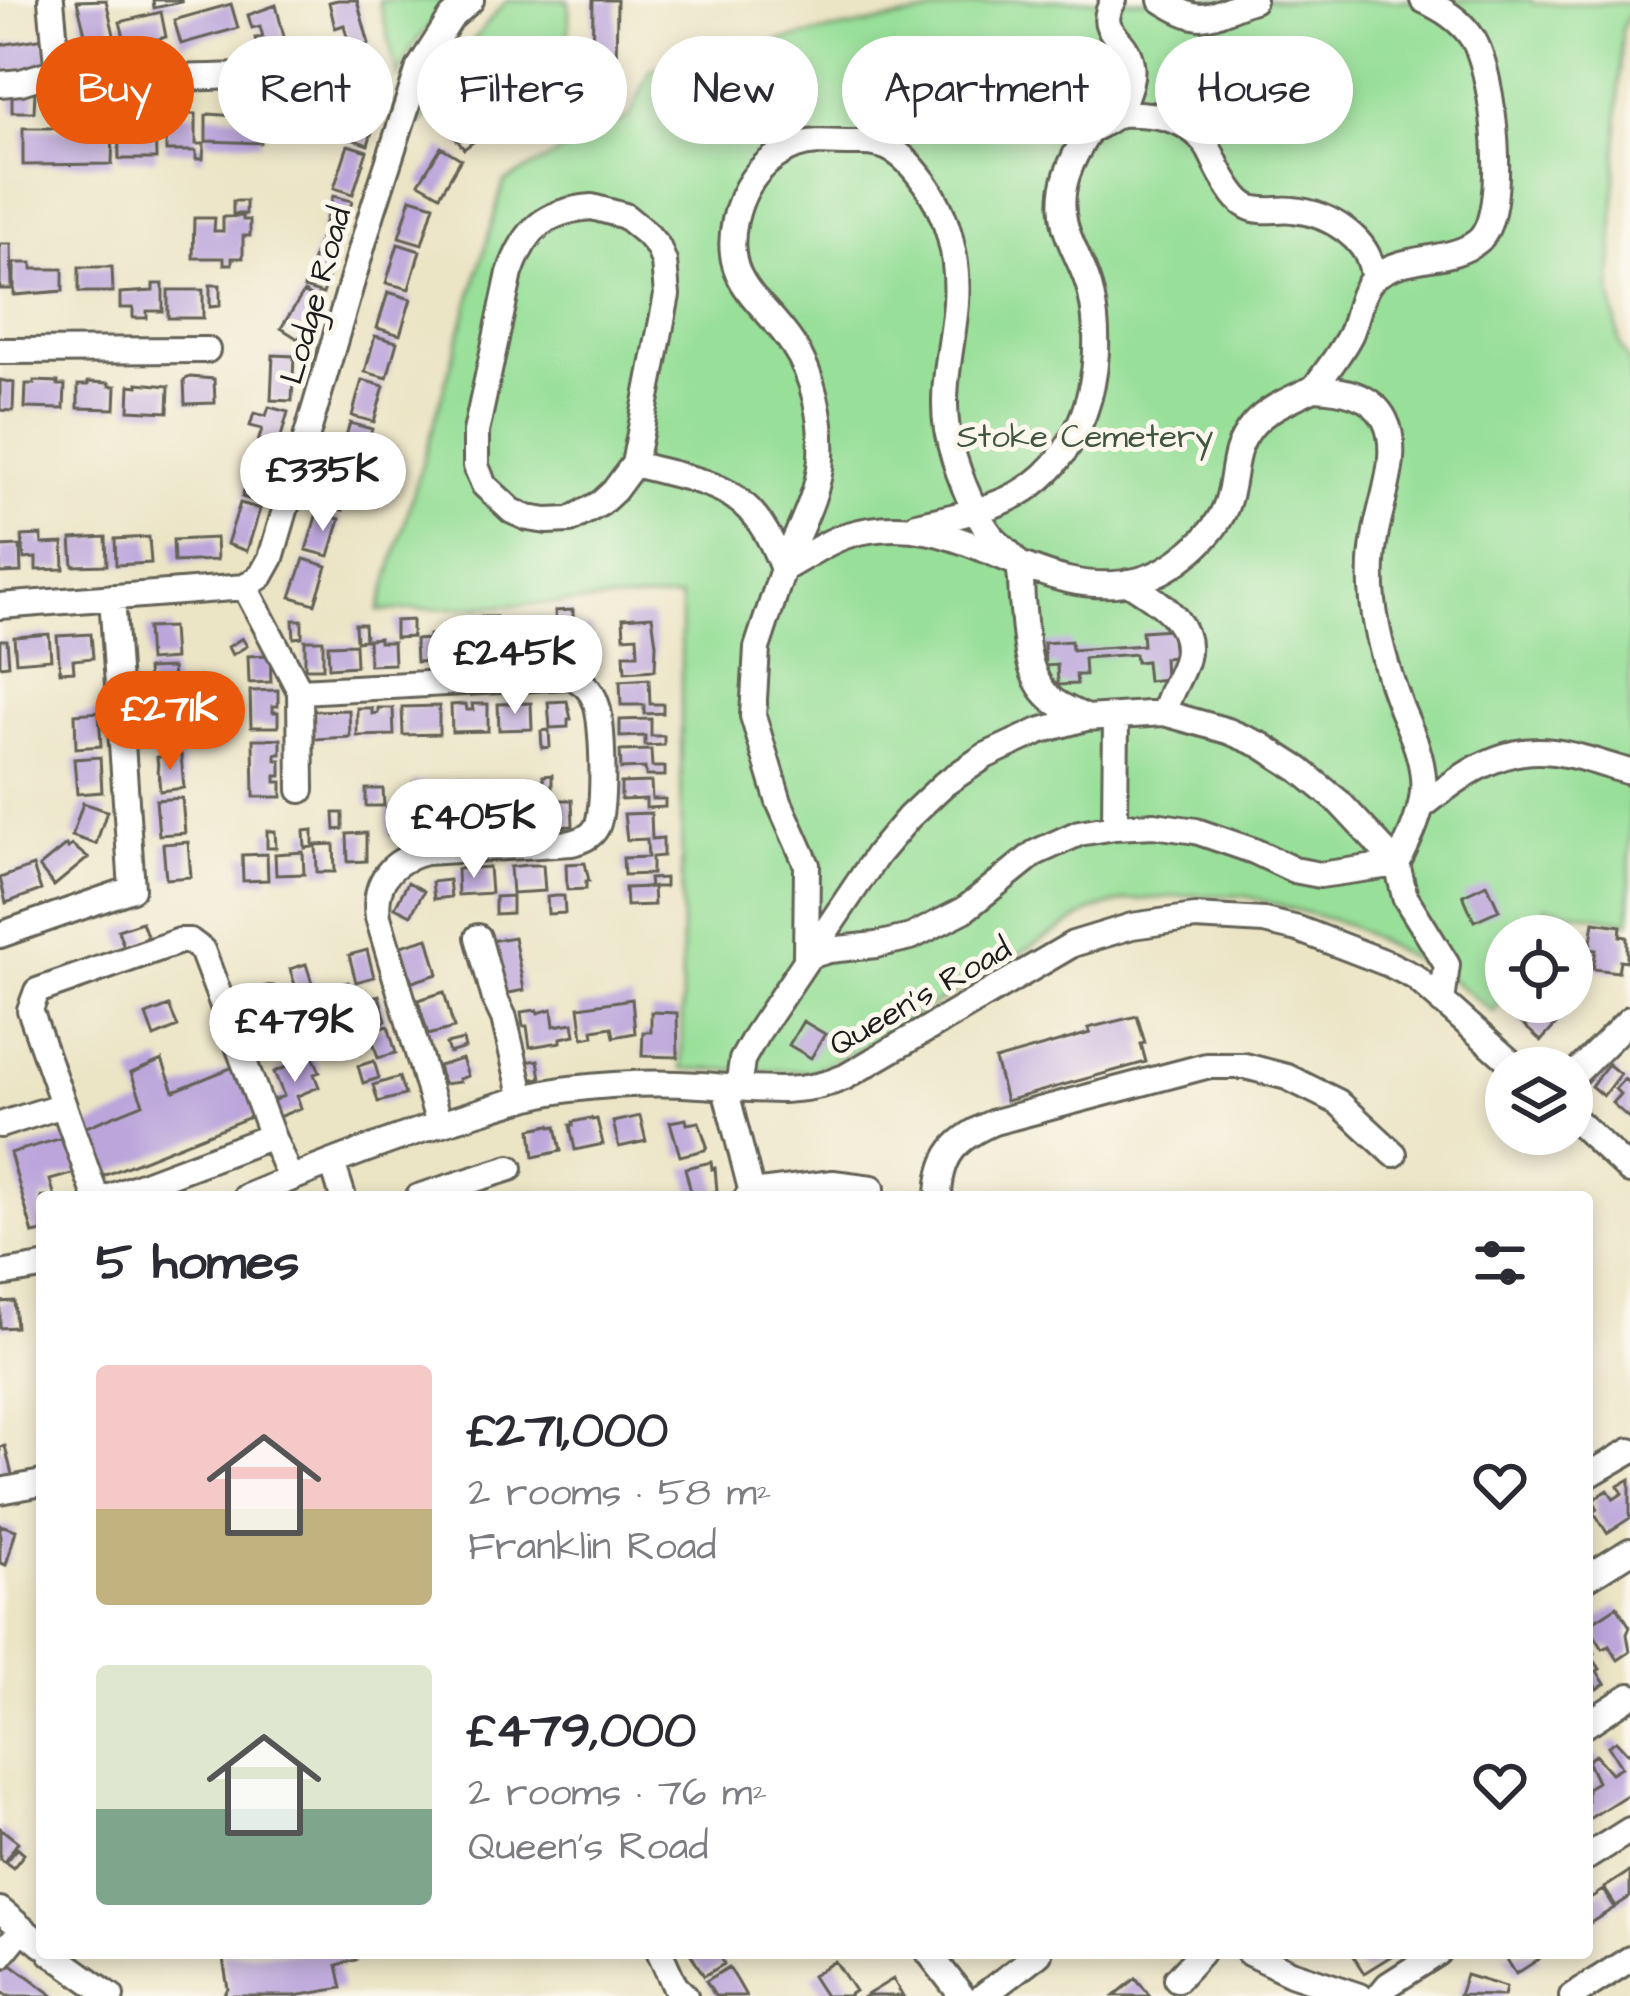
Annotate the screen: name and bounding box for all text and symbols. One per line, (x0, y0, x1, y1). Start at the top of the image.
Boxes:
chip: Buy (36, 36, 194, 144)
chip: Rent (218, 36, 393, 144)
chip: Filters (417, 36, 627, 144)
chip: New (651, 36, 818, 144)
chip: Apartment (842, 36, 1131, 144)
chip: House (1155, 36, 1353, 144)
street label: Lodge Road (269, 202, 365, 390)
park label: Stoke Cemetery (957, 414, 1213, 461)
pin: £335K (239, 432, 407, 534)
text: £335K (267, 444, 379, 498)
pin: £245K (431, 615, 599, 717)
text: £245K (454, 627, 576, 681)
pin: £271K (86, 671, 254, 773)
text: £271K (122, 683, 218, 737)
pin: £405K (390, 779, 558, 881)
text: £405K (412, 791, 536, 845)
map controls (1485, 915, 1593, 1155)
button: locate (1485, 915, 1593, 1023)
street label: Queen's Road (820, 926, 1020, 1068)
pin: £479K (211, 983, 379, 1085)
text: £479K (236, 995, 354, 1049)
button: layers (1485, 1047, 1593, 1155)
text: 5 homes (96, 1228, 299, 1299)
icon: filters (1467, 1230, 1533, 1296)
text: £271,000 (468, 1396, 668, 1467)
icon: home (192, 1413, 336, 1557)
icon: heart (1467, 1452, 1533, 1518)
text: 2 rooms · 58 m² (468, 1467, 771, 1521)
text: Franklin Road (468, 1521, 717, 1575)
text: £479,000 (468, 1696, 696, 1767)
icon: home (192, 1713, 336, 1857)
icon: heart (1467, 1752, 1533, 1818)
text: 2 rooms · 76 m² (468, 1767, 767, 1821)
text: Queen's Road (468, 1821, 708, 1875)

